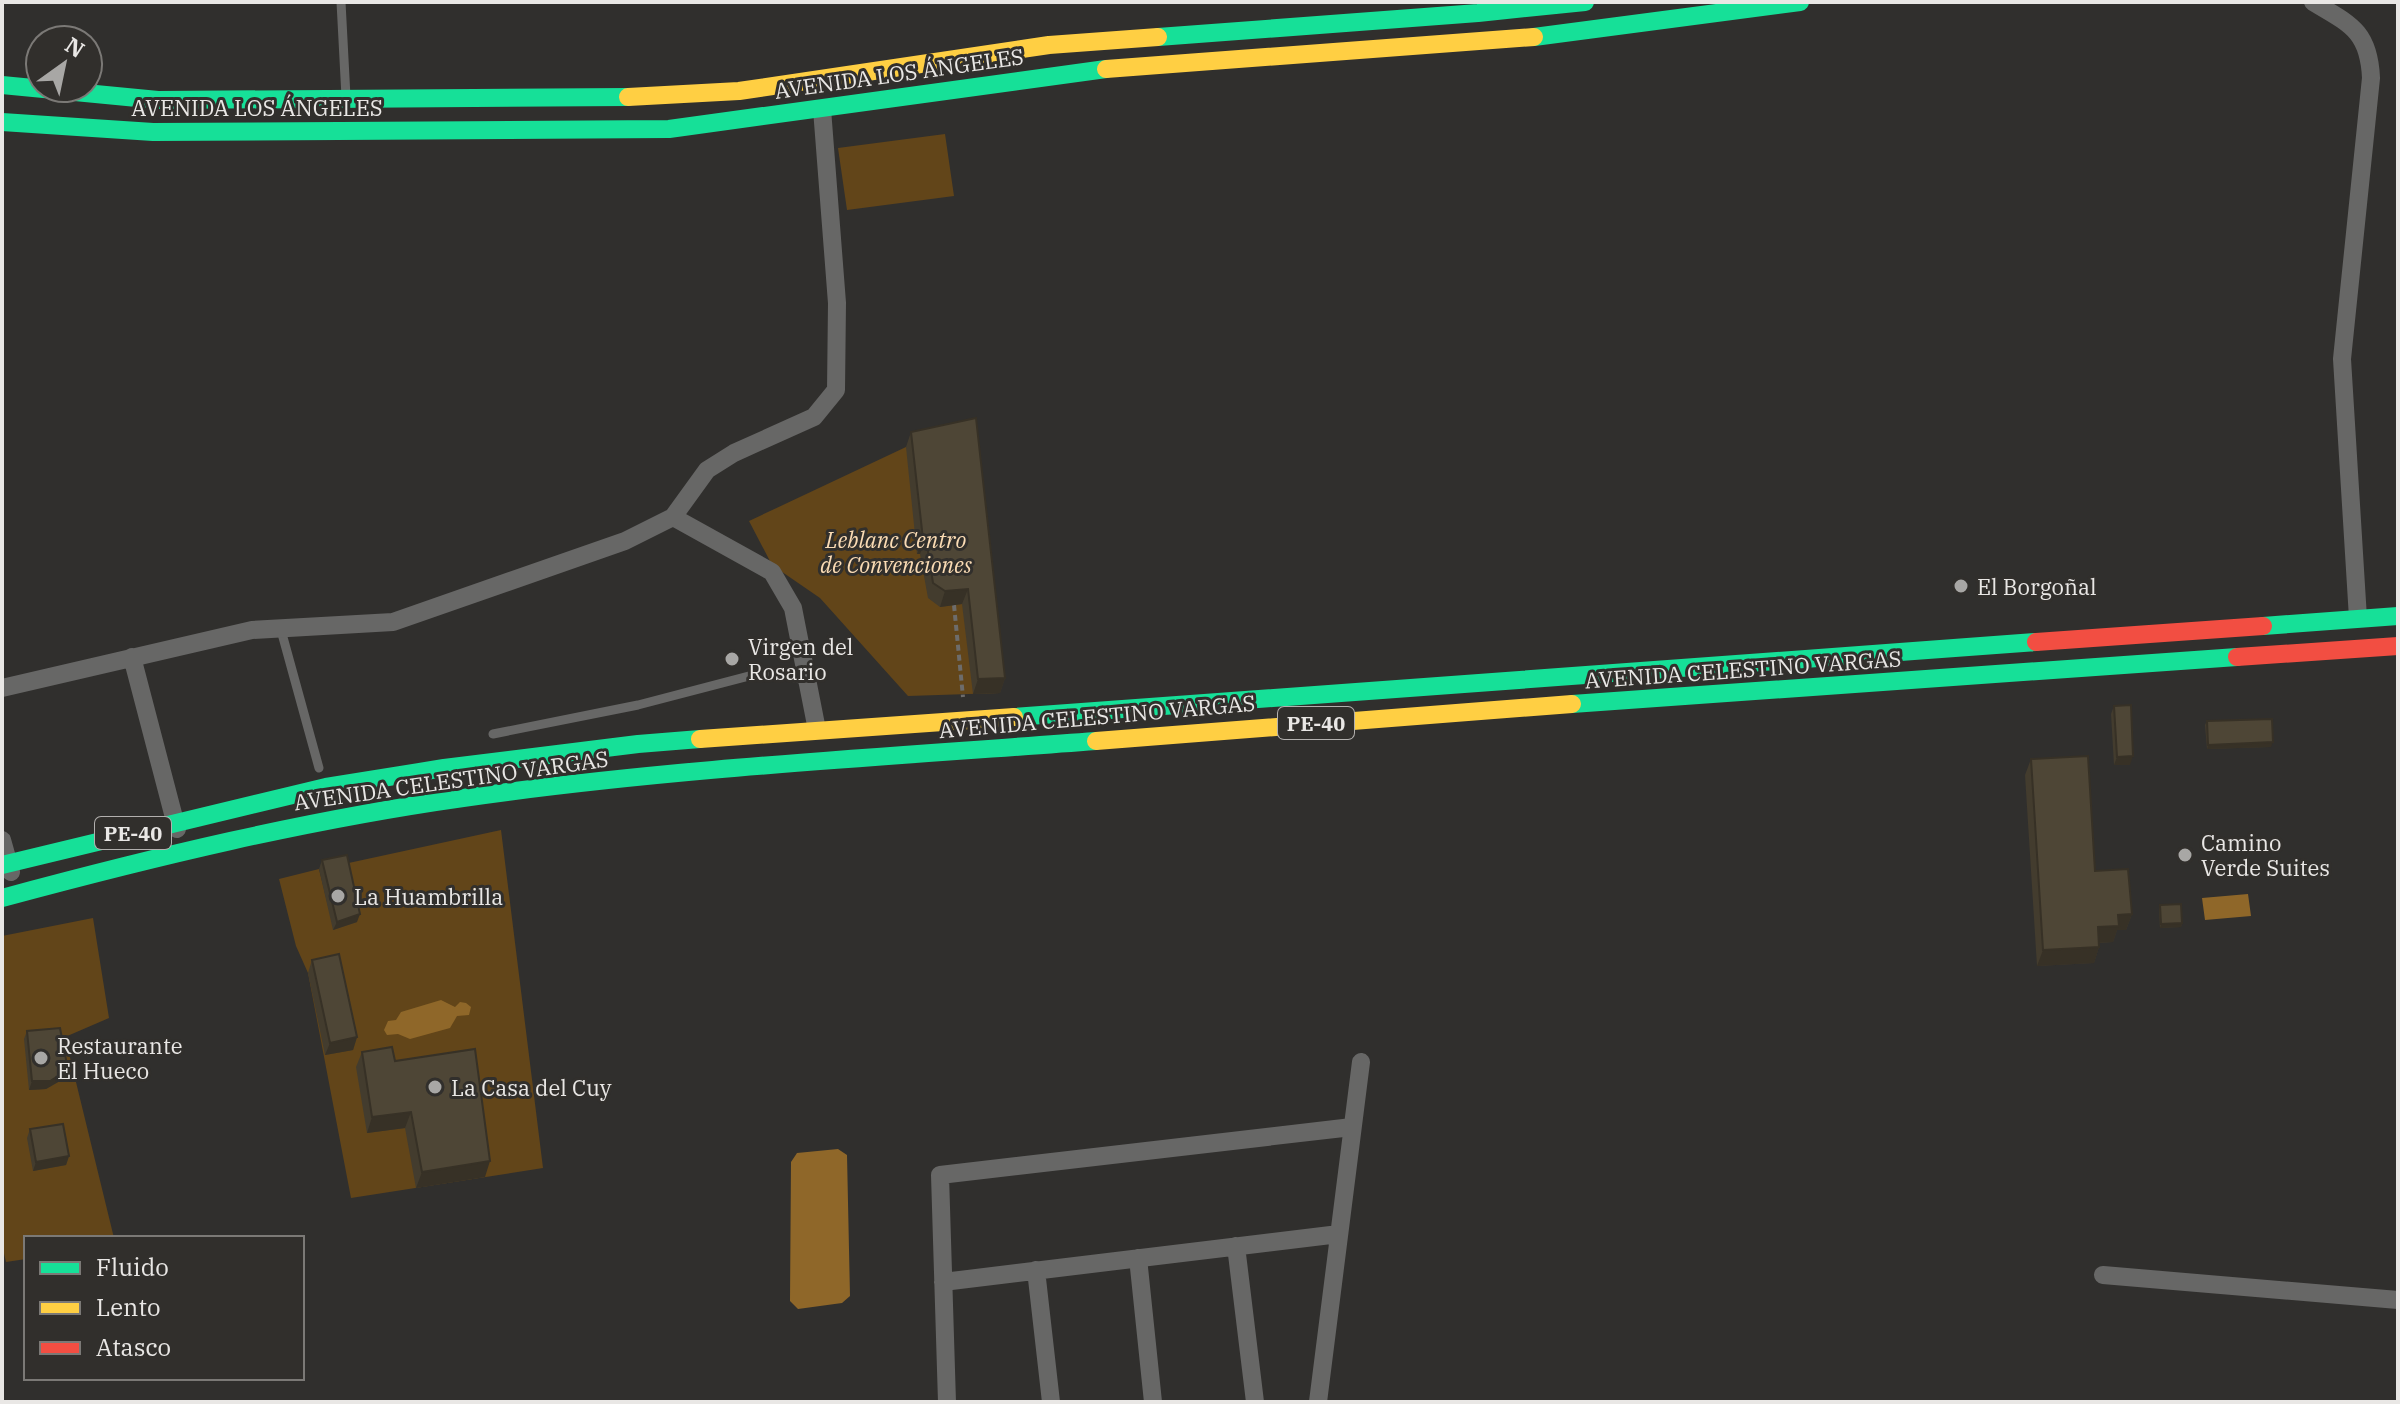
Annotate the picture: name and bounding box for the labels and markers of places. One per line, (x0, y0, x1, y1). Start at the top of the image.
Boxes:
place label: El Borgoñal (1977, 572, 2097, 601)
marker: El Borgoñal (1952, 577, 1970, 595)
place label: Virgen del Rosario (748, 632, 853, 686)
marker: Virgen del Rosario (723, 650, 741, 668)
place label: Camino Verde Suites (2201, 828, 2330, 882)
marker: Camino Verde Suites (2176, 846, 2194, 864)
place label: La Huambrilla (354, 882, 503, 911)
marker: La Huambrilla (329, 887, 347, 905)
place label: Restaurante El Hueco (57, 1031, 183, 1085)
marker: Restaurante El Hueco (32, 1049, 50, 1067)
place label: La Casa del Cuy (451, 1073, 612, 1102)
marker: La Casa del Cuy (426, 1078, 444, 1096)

